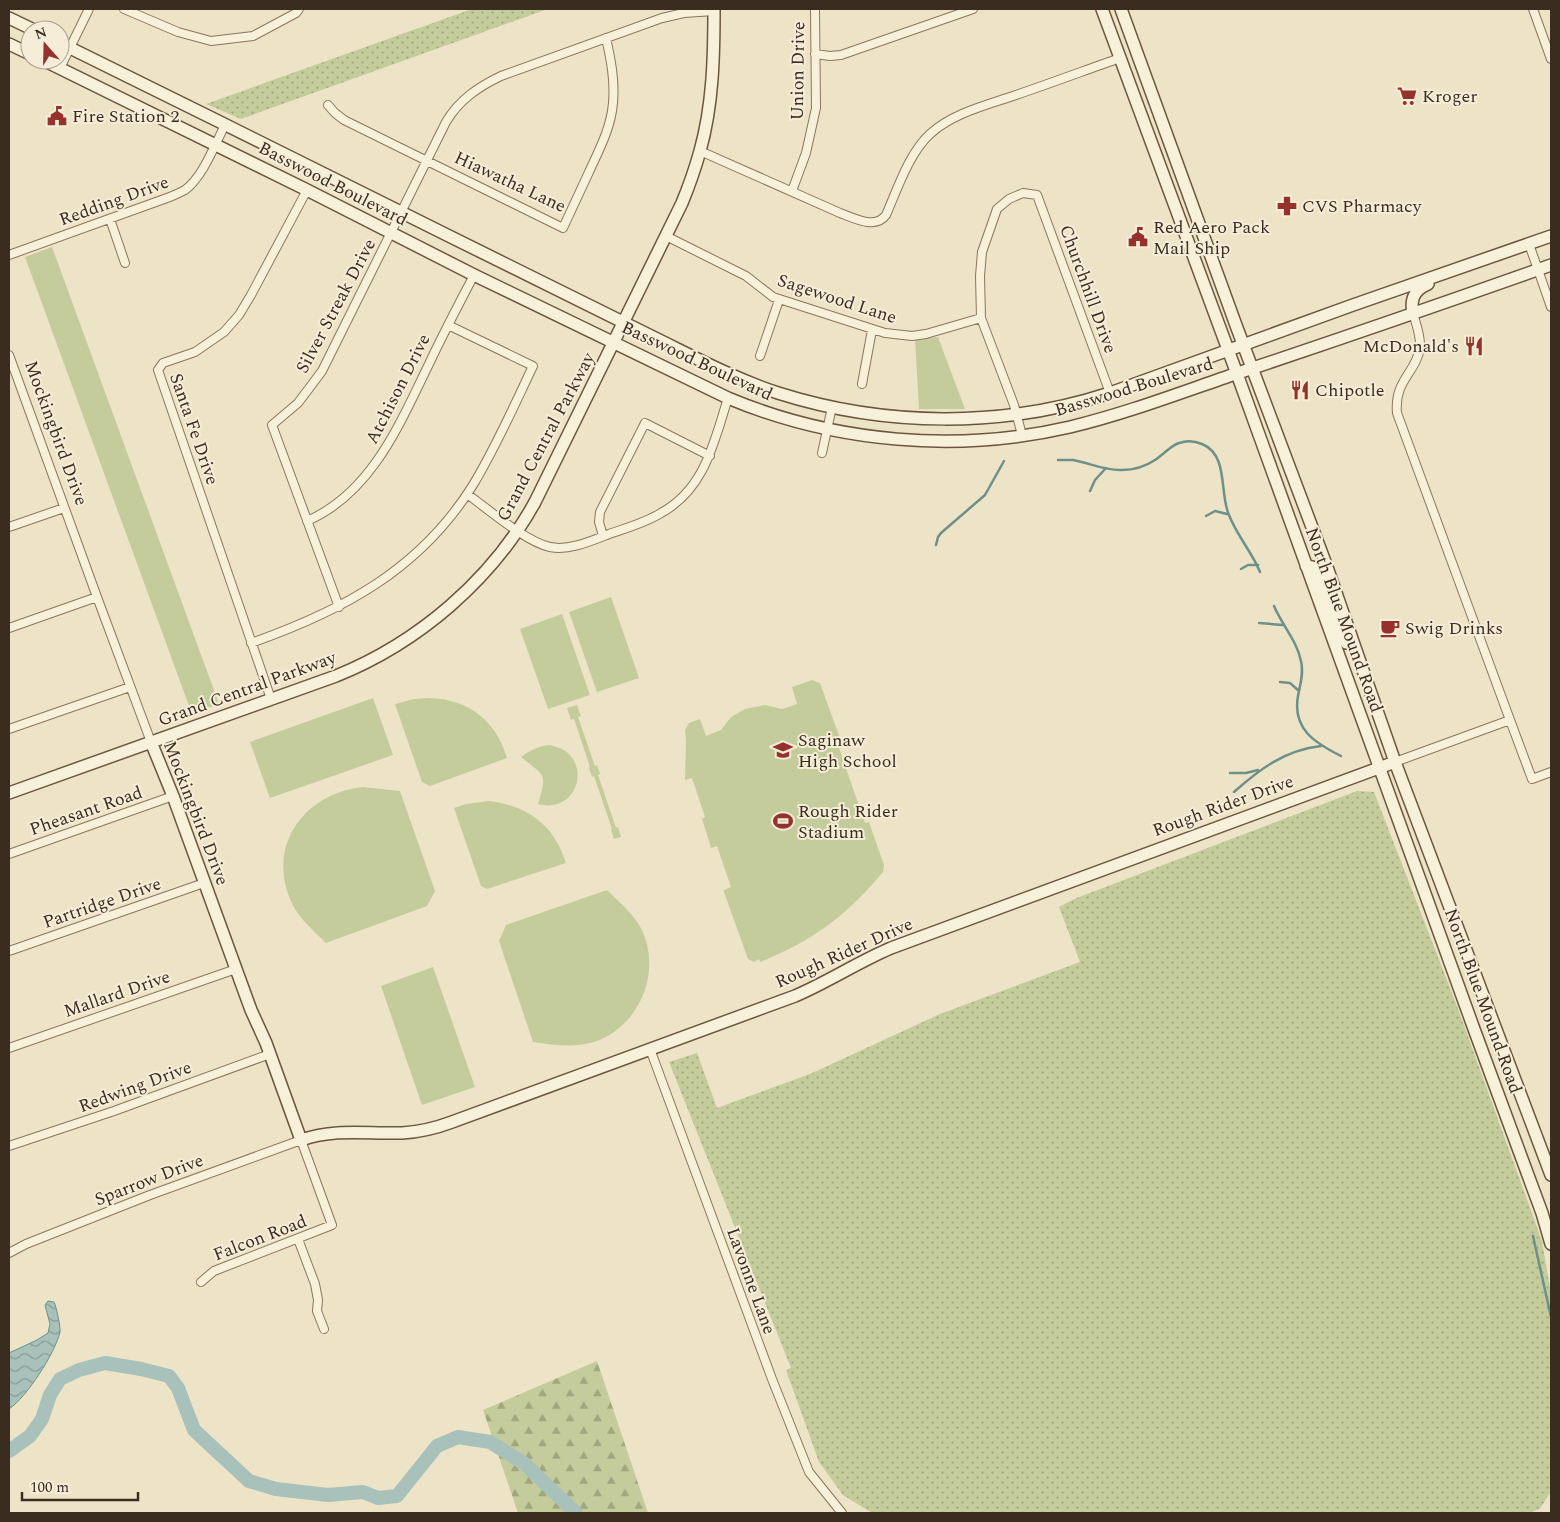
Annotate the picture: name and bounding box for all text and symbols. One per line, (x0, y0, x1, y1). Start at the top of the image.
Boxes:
north arrow (20, 20, 70, 70)
text: N (32, 21, 50, 45)
street label: Union Drive (784, 21, 812, 121)
place label: Kroger (1422, 83, 1477, 110)
supermarket icon: Kroger (1396, 85, 1418, 107)
place label: Fire Station 2 (72, 103, 179, 130)
public building icon: Fire Station 2 (46, 105, 68, 127)
street label: Basswood Boulevard (254, 135, 412, 233)
street label: Hiawatha Lane (450, 144, 570, 220)
street label: Redding Drive (55, 169, 173, 233)
place label: CVS Pharmacy (1302, 193, 1423, 220)
pharmacy icon: CVS Pharmacy (1276, 195, 1298, 217)
place label: Red Aero Pack Mail Ship (1153, 214, 1270, 262)
street label: Churchhill Drive (1052, 221, 1124, 357)
public building icon: Red Aero Pack Mail Ship (1127, 226, 1149, 248)
street label: Silver Streak Drive (289, 234, 383, 378)
street label: Sagewood Lane (774, 267, 900, 331)
street label: Basswood Boulevard (617, 314, 777, 408)
street label: Atchison Drive (359, 329, 437, 449)
place label: McDonald's (1363, 333, 1459, 360)
restaurant icon: McDonald's (1463, 335, 1485, 357)
street label: Grand Central Parkway (490, 347, 603, 526)
street label: Basswood Boulevard (1052, 350, 1216, 424)
street label: Mockingbird Drive (17, 357, 95, 509)
street label: Santa Fe Drive (162, 369, 226, 489)
place label: Chipotle (1315, 377, 1384, 404)
restaurant icon: Chipotle (1289, 379, 1311, 401)
street label: North Blue Mound Road (1298, 523, 1390, 717)
place label: Swig Drinks (1405, 615, 1503, 642)
cafe icon: Swig Drinks (1379, 617, 1401, 639)
street label: Grand Central Parkway (154, 644, 341, 734)
place label: Saginaw High School (798, 727, 897, 775)
street label: Mockingbird Drive (156, 737, 236, 889)
school or university icon: Saginaw High School (772, 739, 794, 761)
street label: Rough Rider Drive (1149, 768, 1297, 844)
street label: Pheasant Road (26, 779, 146, 843)
place label: Rough Rider Stadium (798, 798, 898, 846)
sports icon: Rough Rider Stadium (772, 810, 794, 832)
street label: Partridge Drive (39, 870, 165, 936)
street label: North Blue Mound Road (1437, 904, 1529, 1098)
street label: Rough Rider Drive (771, 910, 917, 996)
street label: Mallard Drive (60, 963, 174, 1025)
street label: Redwing Drive (75, 1054, 195, 1120)
street label: Sparrow Drive (91, 1147, 207, 1213)
street label: Falcon Road (209, 1208, 311, 1268)
street label: Lavonne Lane (719, 1224, 783, 1338)
scale bar (22, 1470, 139, 1502)
text: 100 m (30, 1476, 69, 1499)

